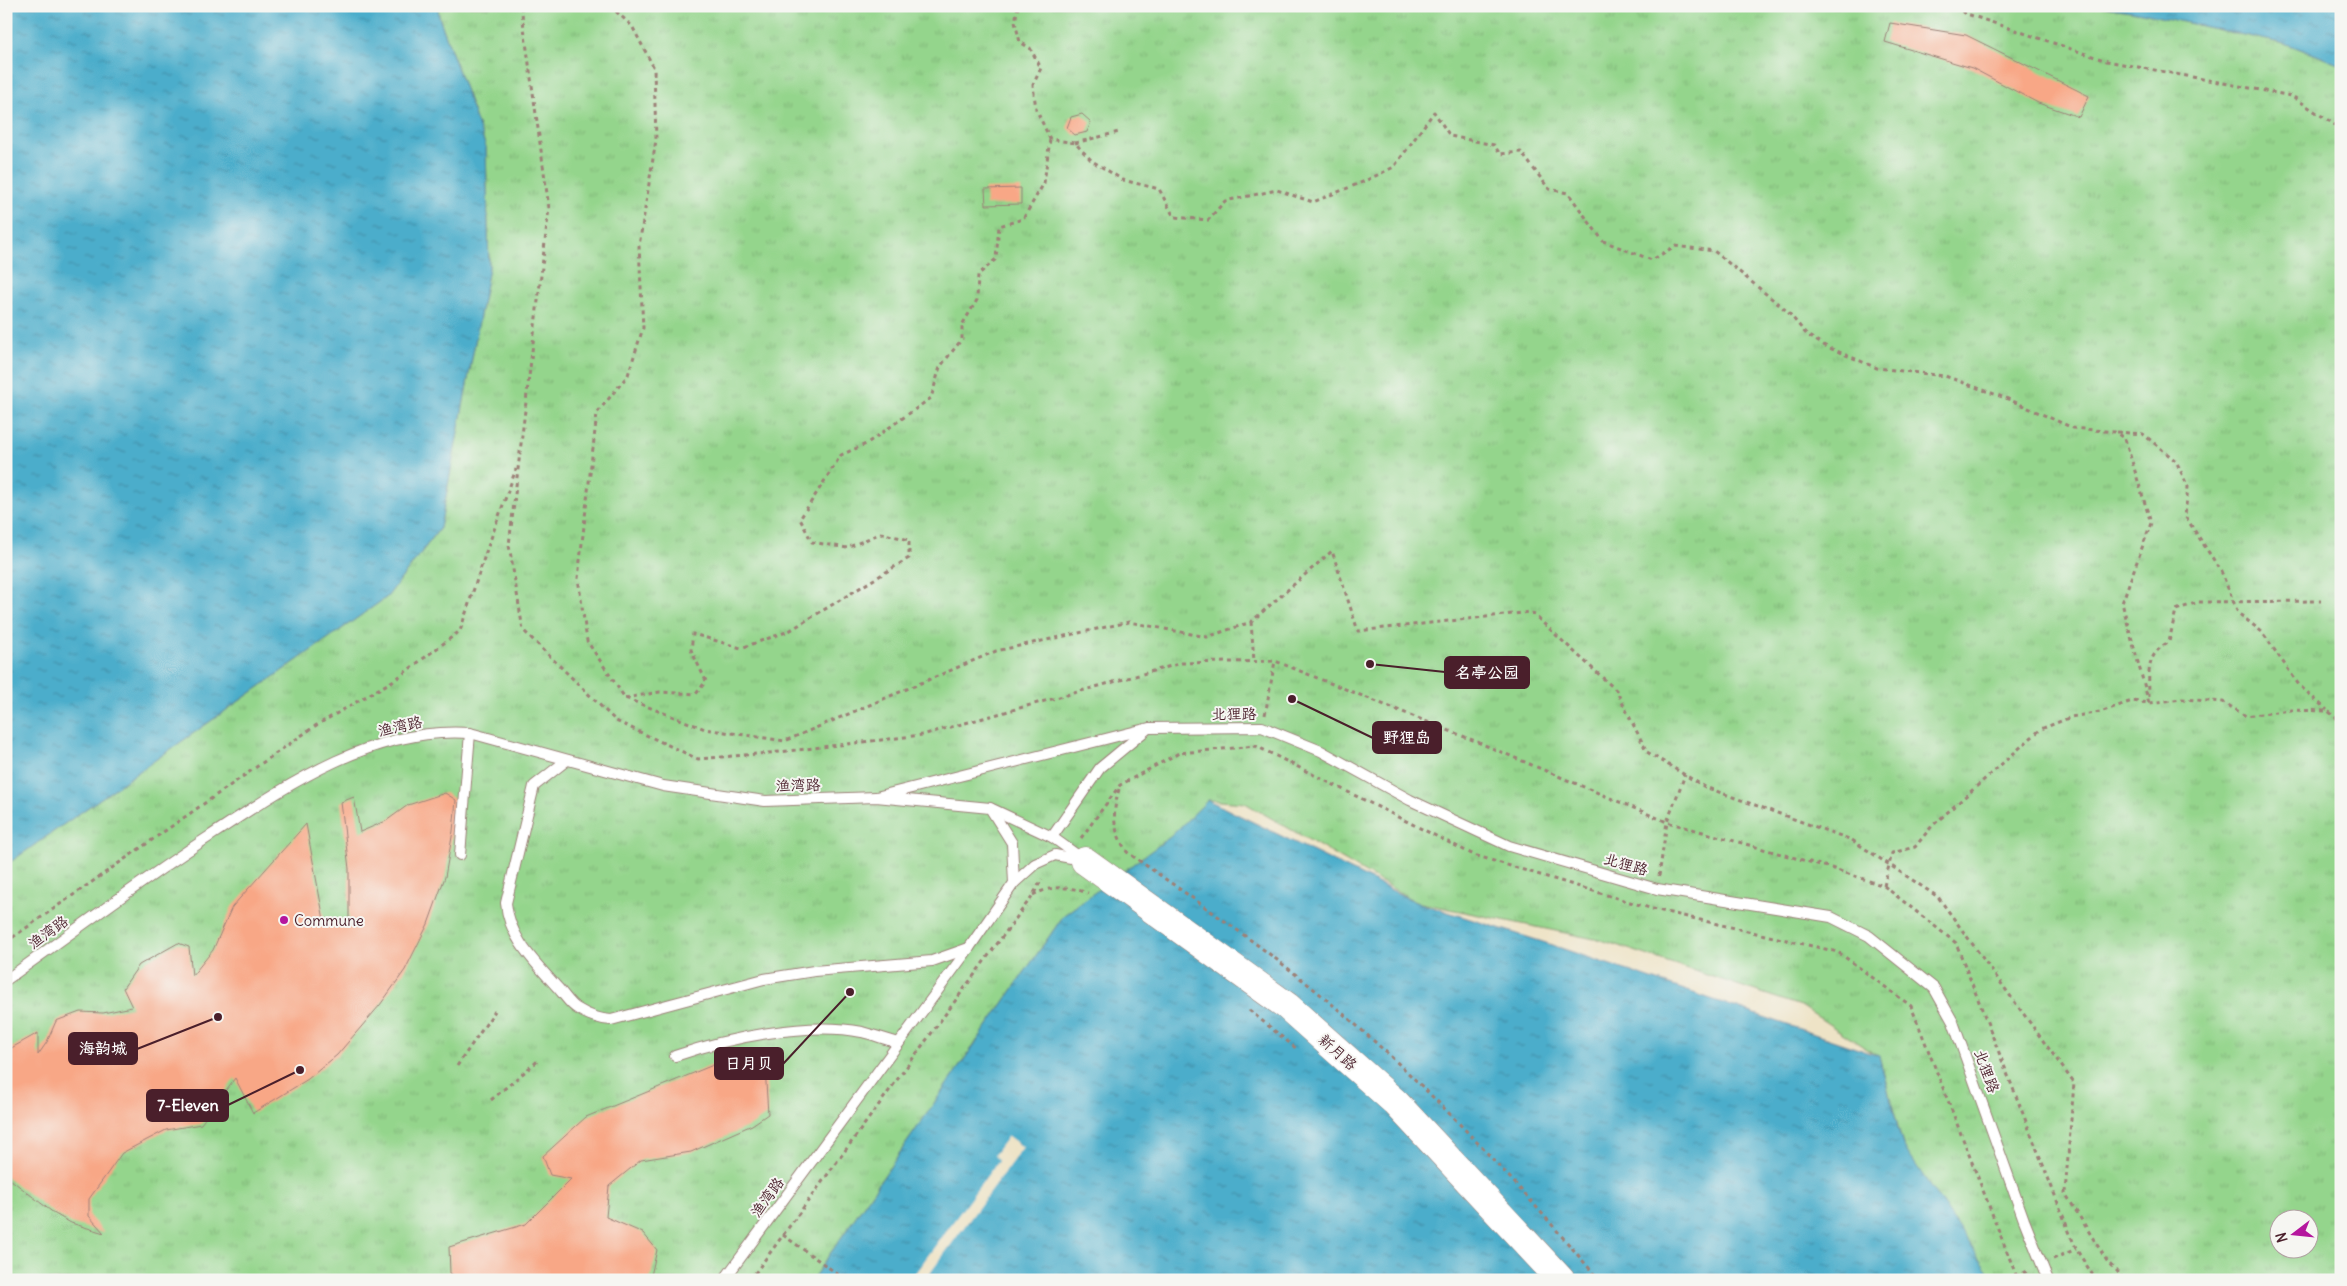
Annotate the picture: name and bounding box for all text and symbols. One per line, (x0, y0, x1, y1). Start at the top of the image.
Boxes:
callout: 名亭公园 (1445, 657, 1529, 688)
text: 名亭公园 (1455, 662, 1519, 682)
street label: 北狸路 (1211, 704, 1257, 723)
street label: 渔湾路 (376, 712, 424, 740)
callout: 野狸岛 (1373, 722, 1441, 753)
text: 野狸岛 (1383, 727, 1431, 747)
street label: 渔湾路 (775, 775, 821, 795)
street label: 北狸路 (1602, 849, 1650, 879)
street label: 渔湾路 (24, 911, 72, 953)
place label: Commune (294, 911, 364, 930)
marker: Commune (278, 914, 290, 926)
street label: 新月路 (1315, 1030, 1361, 1074)
callout: 海韵城 (69, 1033, 137, 1064)
text: 海韵城 (79, 1038, 127, 1058)
street label: 北狸路 (1970, 1047, 2004, 1095)
callout: 日月贝 (715, 1048, 783, 1079)
text: 日月贝 (725, 1053, 773, 1073)
callout: 7-Eleven (147, 1090, 228, 1121)
text: 7-Eleven (157, 1095, 219, 1115)
street label: 渔湾路 (746, 1173, 788, 1221)
north arrow (2270, 1208, 2320, 1258)
text: N (2272, 1230, 2291, 1245)

